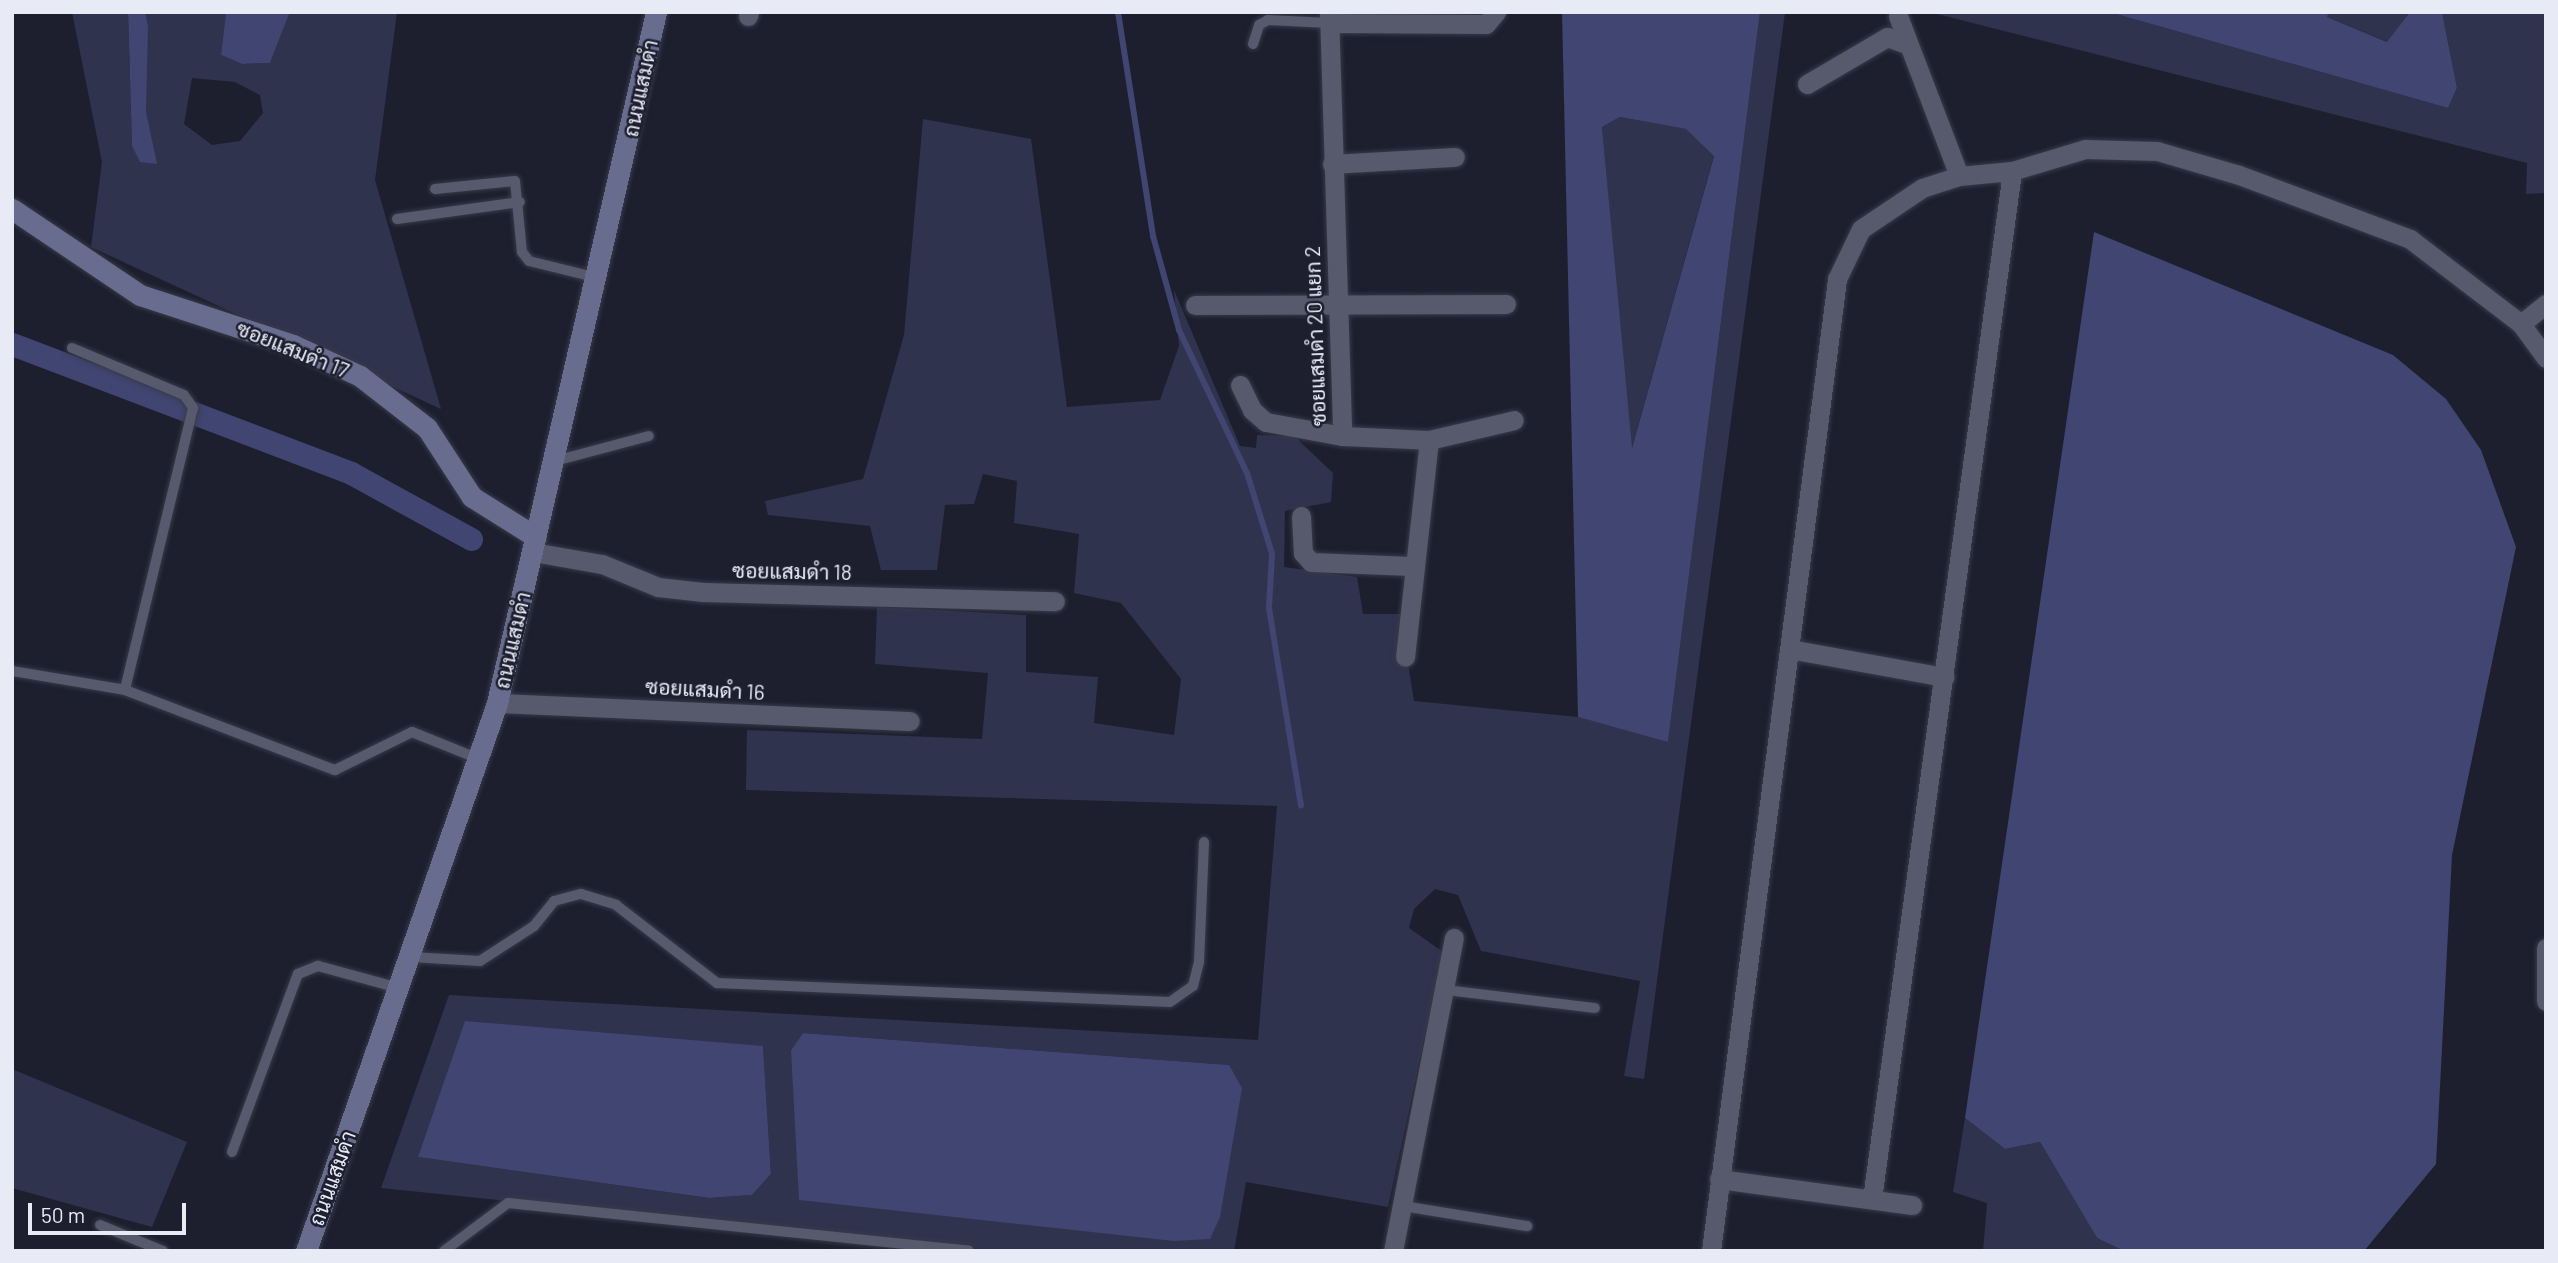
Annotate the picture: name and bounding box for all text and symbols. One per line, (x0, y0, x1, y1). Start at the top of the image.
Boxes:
street label: ถนนแสมดำ (617, 37, 663, 139)
street label: ซอยแสมดำ 20 แยก 2 (1299, 245, 1331, 427)
street label: ซอยแสมดำ 17 (233, 315, 353, 383)
street label: ซอยแสมดำ 18 (732, 557, 852, 585)
street label: ถนนแสมดำ (489, 589, 535, 691)
street label: ซอยแสมดำ 16 (645, 673, 765, 705)
street label: ถนนแสมดำ (303, 1127, 361, 1229)
scale bar (32, 1190, 189, 1234)
text: 50 m (41, 1202, 85, 1227)

